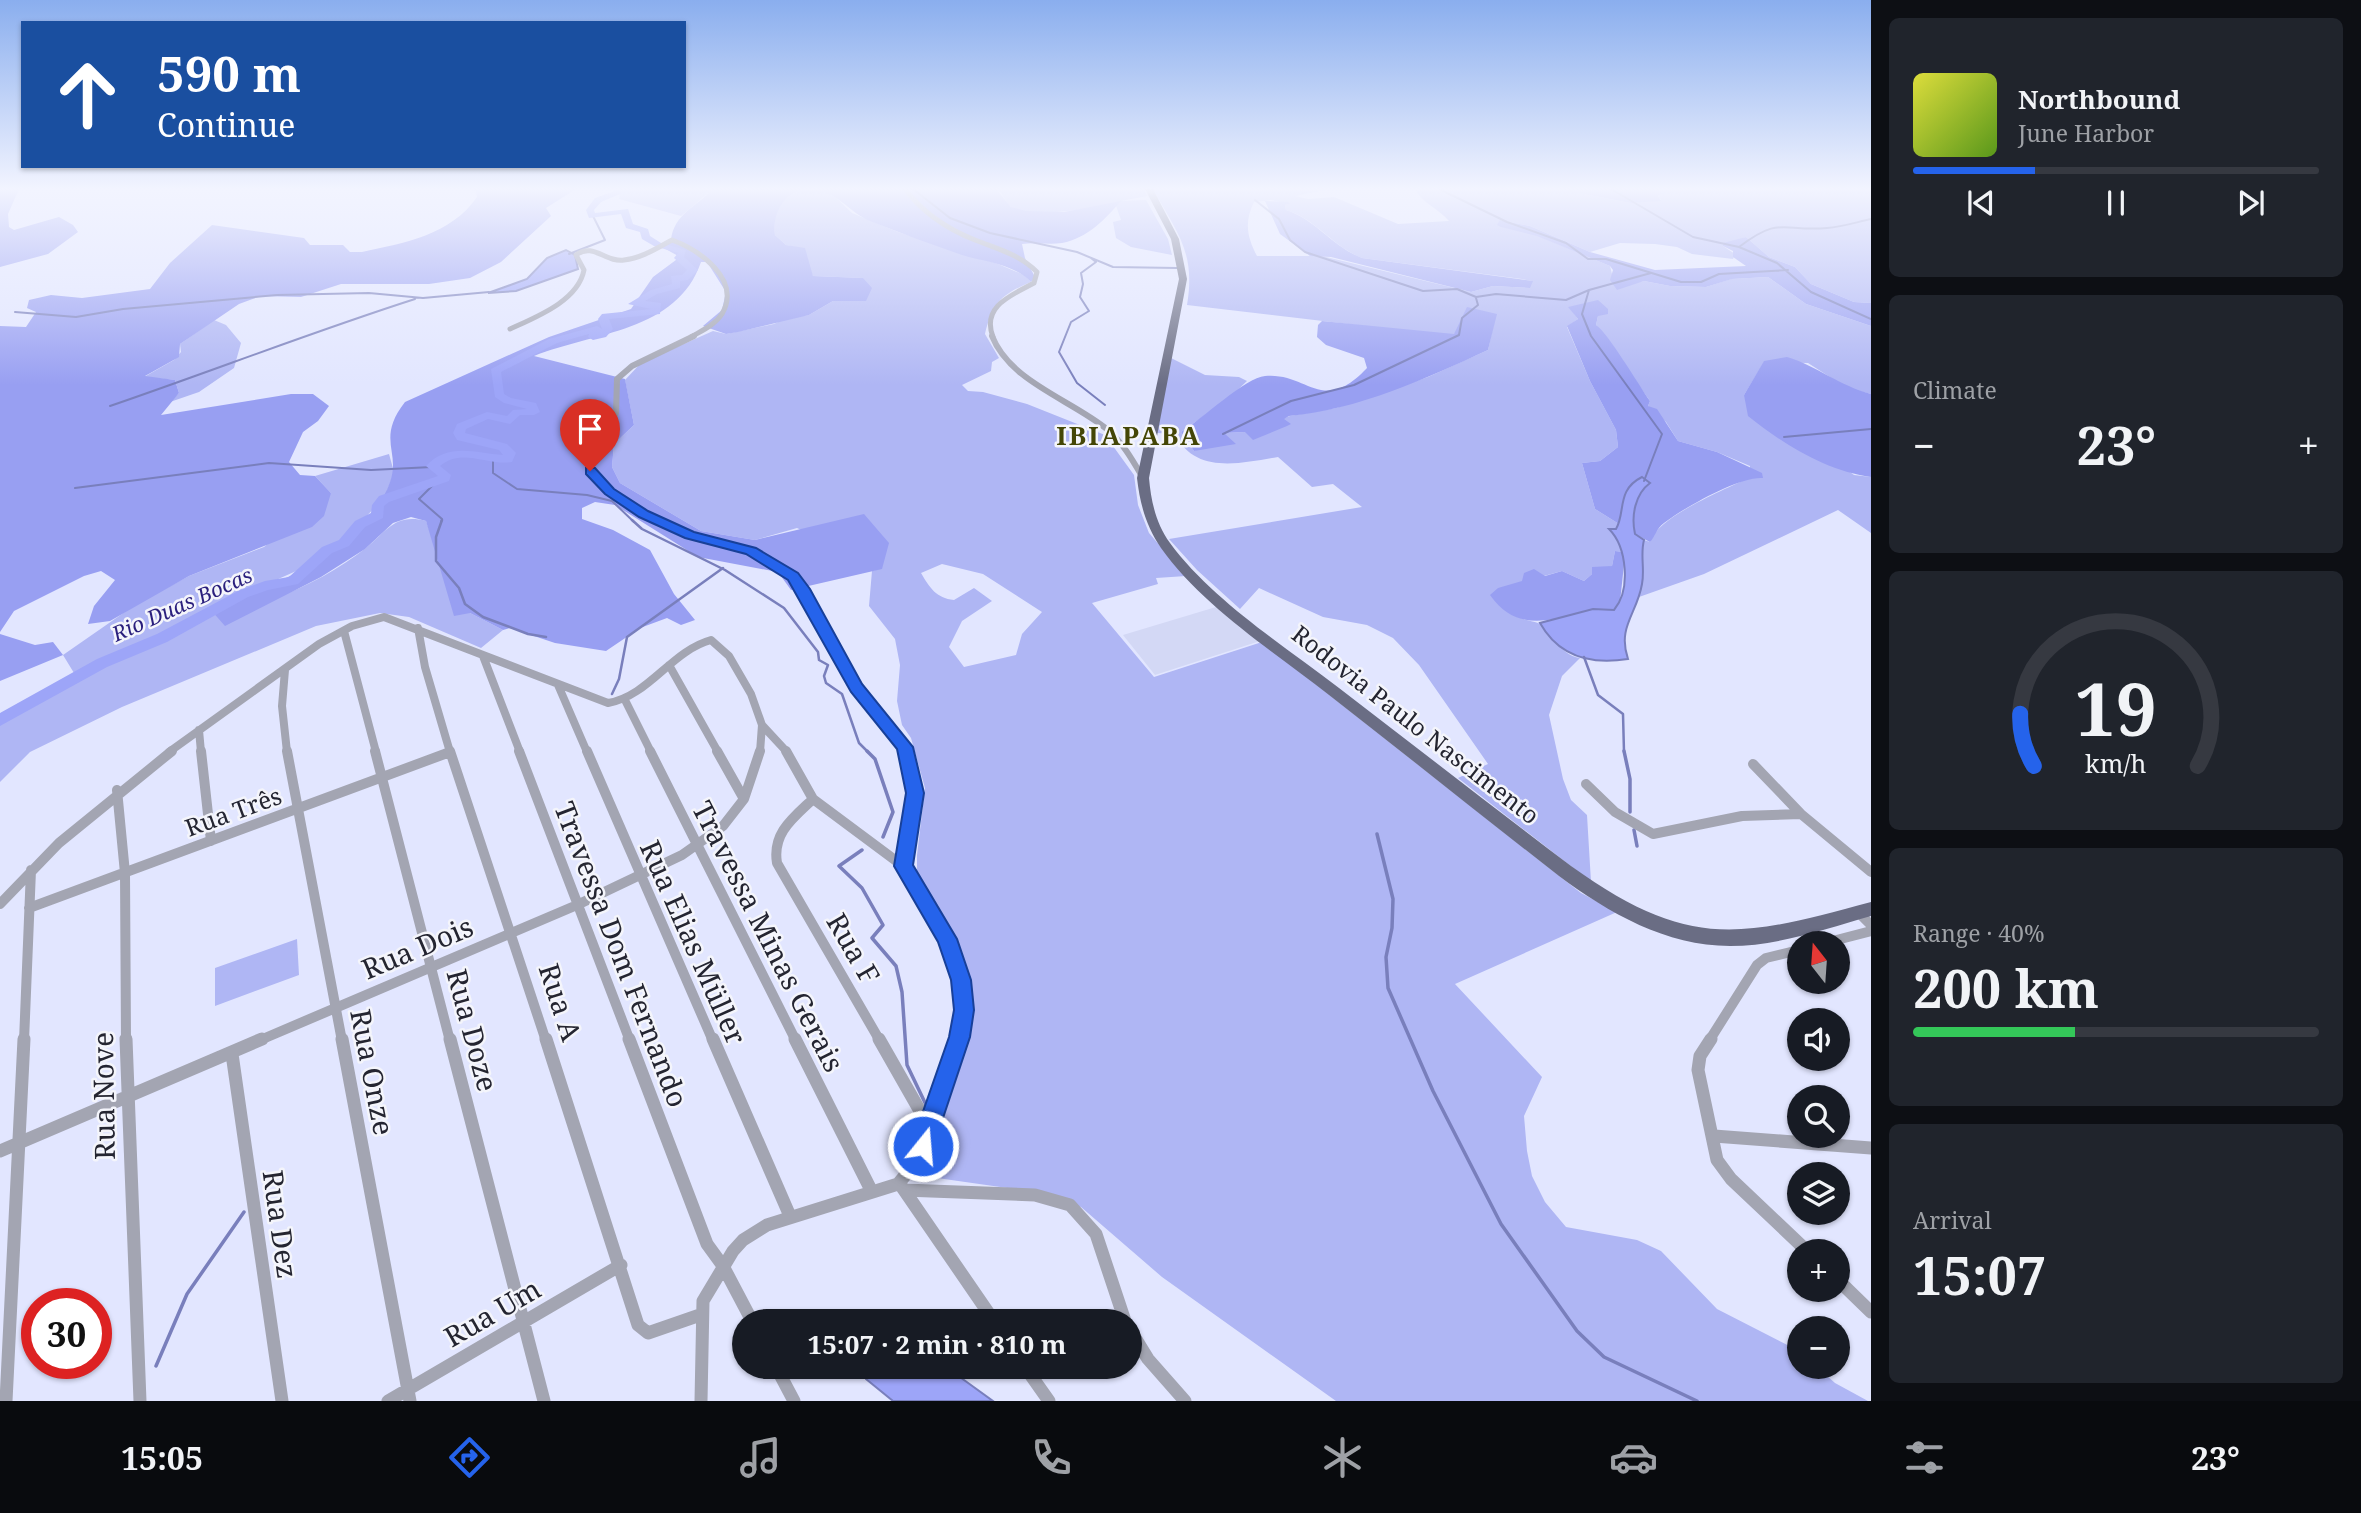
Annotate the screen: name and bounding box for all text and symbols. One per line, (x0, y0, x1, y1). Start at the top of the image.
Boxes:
text: 590 m (157, 40, 301, 106)
icon: ahead (42, 49, 133, 140)
text: Northbound (2018, 81, 2180, 117)
text: Continue (157, 103, 295, 146)
text: June Harbor (2018, 117, 2154, 149)
icon: previous (1962, 184, 2000, 222)
icon: pause (2097, 184, 2135, 222)
icon: next (2232, 184, 2270, 222)
text: Climate (1913, 374, 1997, 406)
pin (560, 399, 620, 471)
text: 23° (2077, 409, 2156, 480)
icon: arrive (571, 410, 609, 448)
district label: IBIAPABA (1056, 417, 1202, 453)
text: − (1913, 419, 1935, 471)
text: + (2298, 419, 2319, 471)
water label: Rio Duas Bocas (106, 560, 257, 648)
street label: Rodovia Paulo Nascimento (1285, 617, 1547, 831)
text: 19 (2075, 659, 2157, 758)
text: km/h (2085, 746, 2147, 780)
street label: Rua Três (180, 778, 286, 844)
street label: Travessa Minas Gerais (684, 794, 854, 1078)
street label: Travessa Dom Fernando (546, 796, 698, 1112)
street label: Rua Elias Müller (632, 834, 756, 1050)
street label: Rua F (819, 906, 889, 990)
street label: Rua Dois (356, 907, 478, 987)
text: Range · 40% (1913, 917, 2045, 949)
north arrow (1787, 931, 1850, 994)
map controls (1787, 931, 1850, 1379)
text: 200 km (1913, 952, 2099, 1023)
street label: Rua A (531, 959, 591, 1046)
street label: Rua Doze (438, 965, 508, 1095)
street label: Rua Onze (342, 1006, 404, 1138)
button: sound (1787, 1008, 1850, 1071)
street label: Rua Nove (83, 1032, 123, 1160)
button: search (1787, 1085, 1850, 1148)
position arrow (886, 1109, 960, 1183)
button: layers (1787, 1162, 1850, 1225)
street label: Rua Dez (255, 1167, 307, 1281)
text: Arrival (1913, 1204, 1992, 1236)
button: + (1787, 1239, 1850, 1302)
text: 15:07 (1913, 1239, 2046, 1310)
street label: Rua Um (437, 1269, 547, 1355)
speed limit sign: 30 (21, 1288, 112, 1379)
button: − (1787, 1316, 1850, 1379)
text: 15:07 · 2 min · 810 m (807, 1326, 1067, 1362)
icon: directions (445, 1433, 494, 1482)
icon: music (736, 1433, 785, 1482)
icon: phone (1027, 1433, 1076, 1482)
icon: climate (1318, 1433, 1367, 1482)
icon: car (1609, 1433, 1658, 1482)
icon: filters (1900, 1433, 1949, 1482)
text: 15:05 (121, 1436, 203, 1479)
text: 23° (2191, 1436, 2240, 1479)

